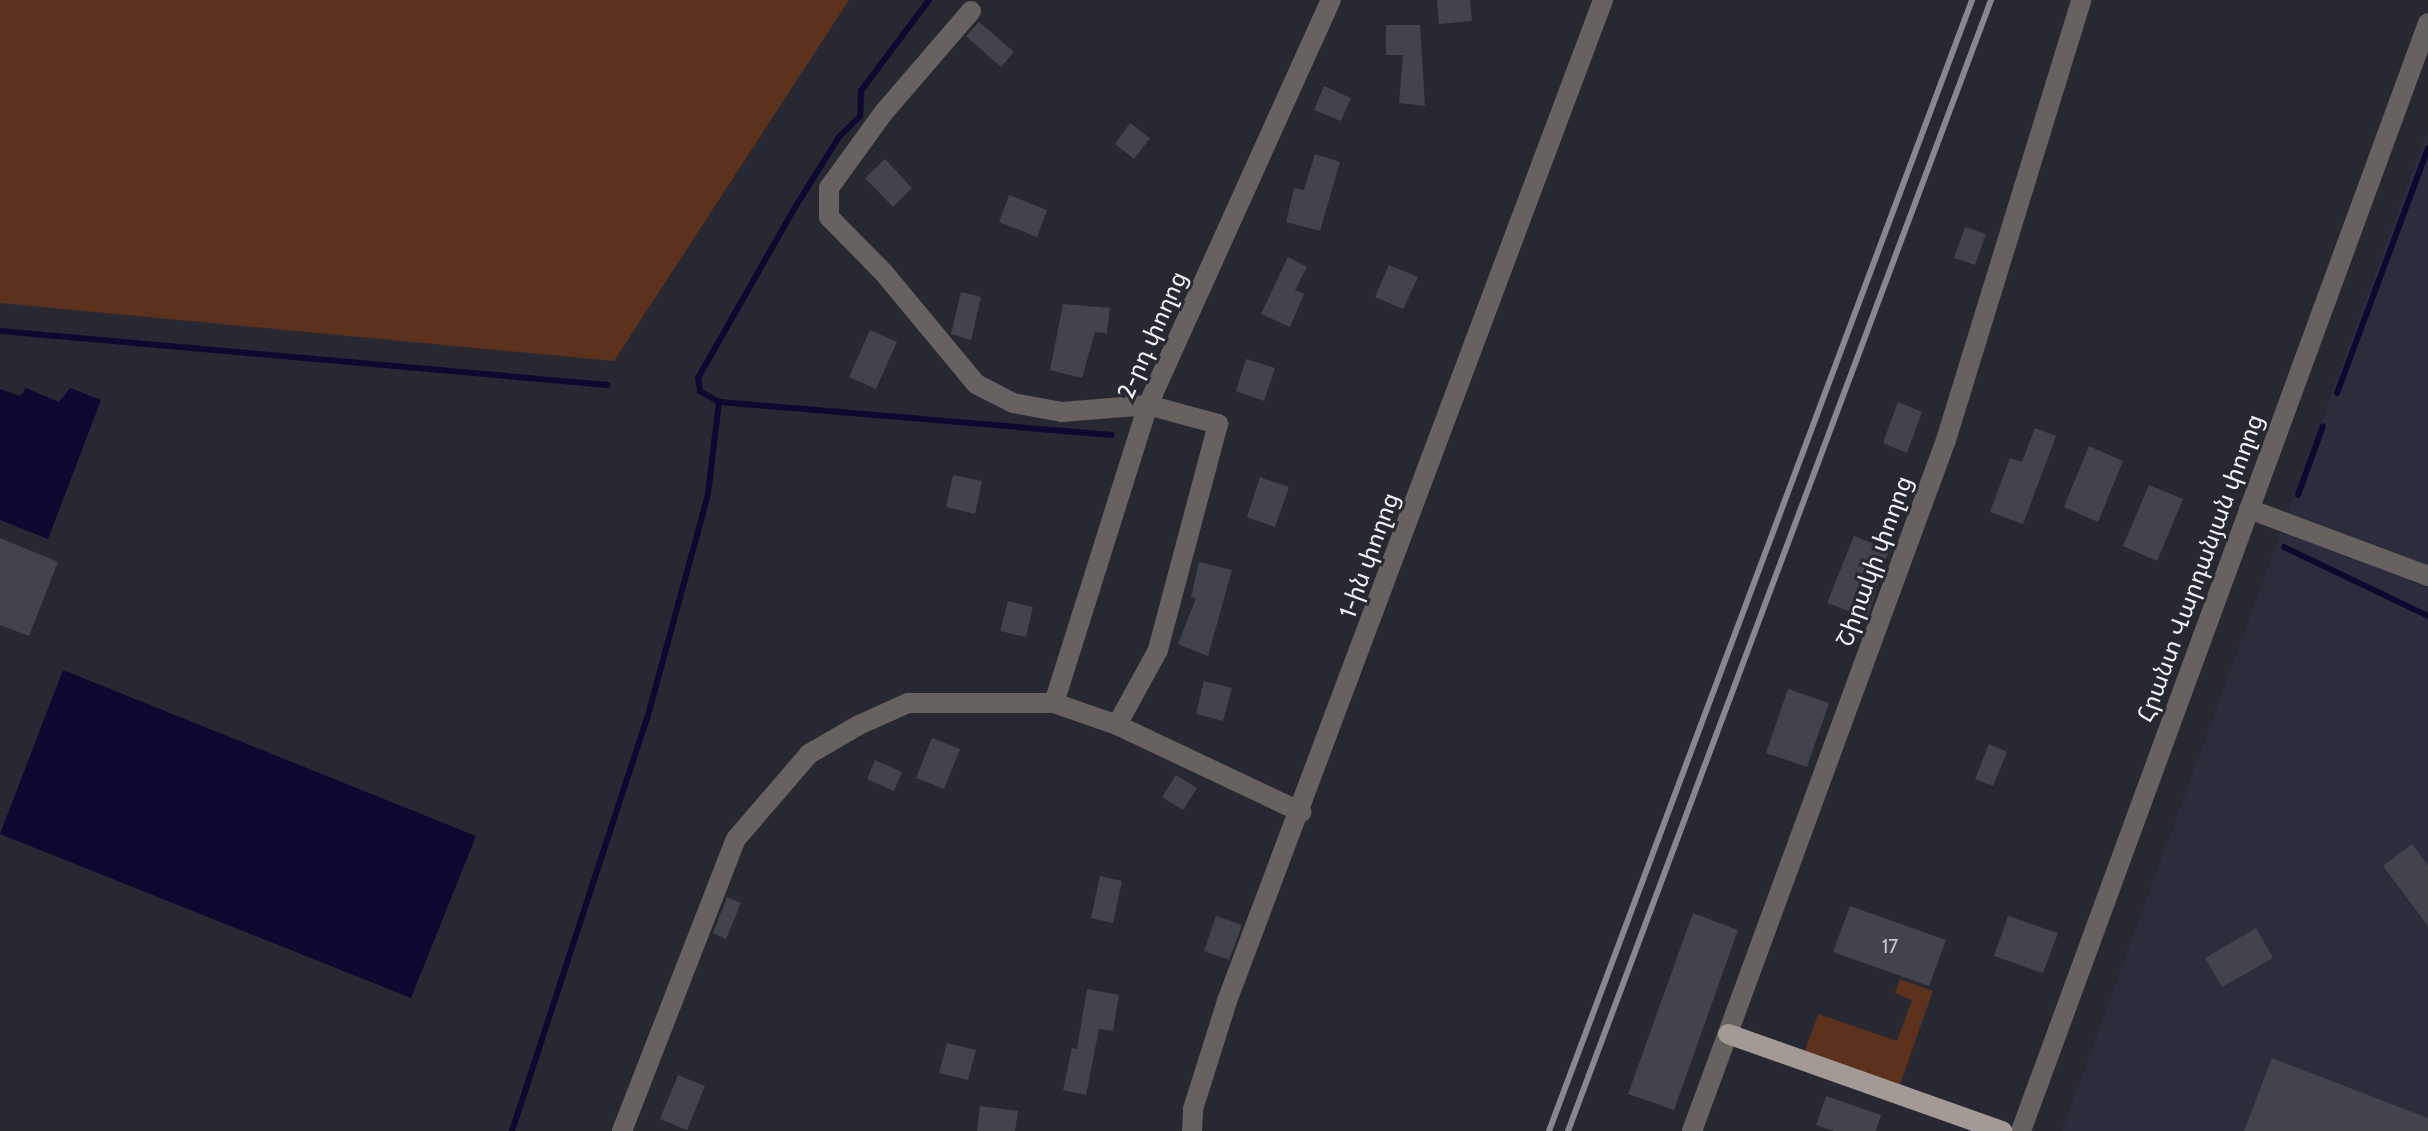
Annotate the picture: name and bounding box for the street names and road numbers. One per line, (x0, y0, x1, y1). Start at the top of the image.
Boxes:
street label: 2-րդ փողոց (1111, 267, 1193, 403)
street label: Հրանտ Վարդանյան փողոց (2131, 410, 2269, 726)
street label: Շիրակի փողոց (1830, 472, 1918, 650)
street label: 1-ին փողոց (1333, 488, 1405, 622)

